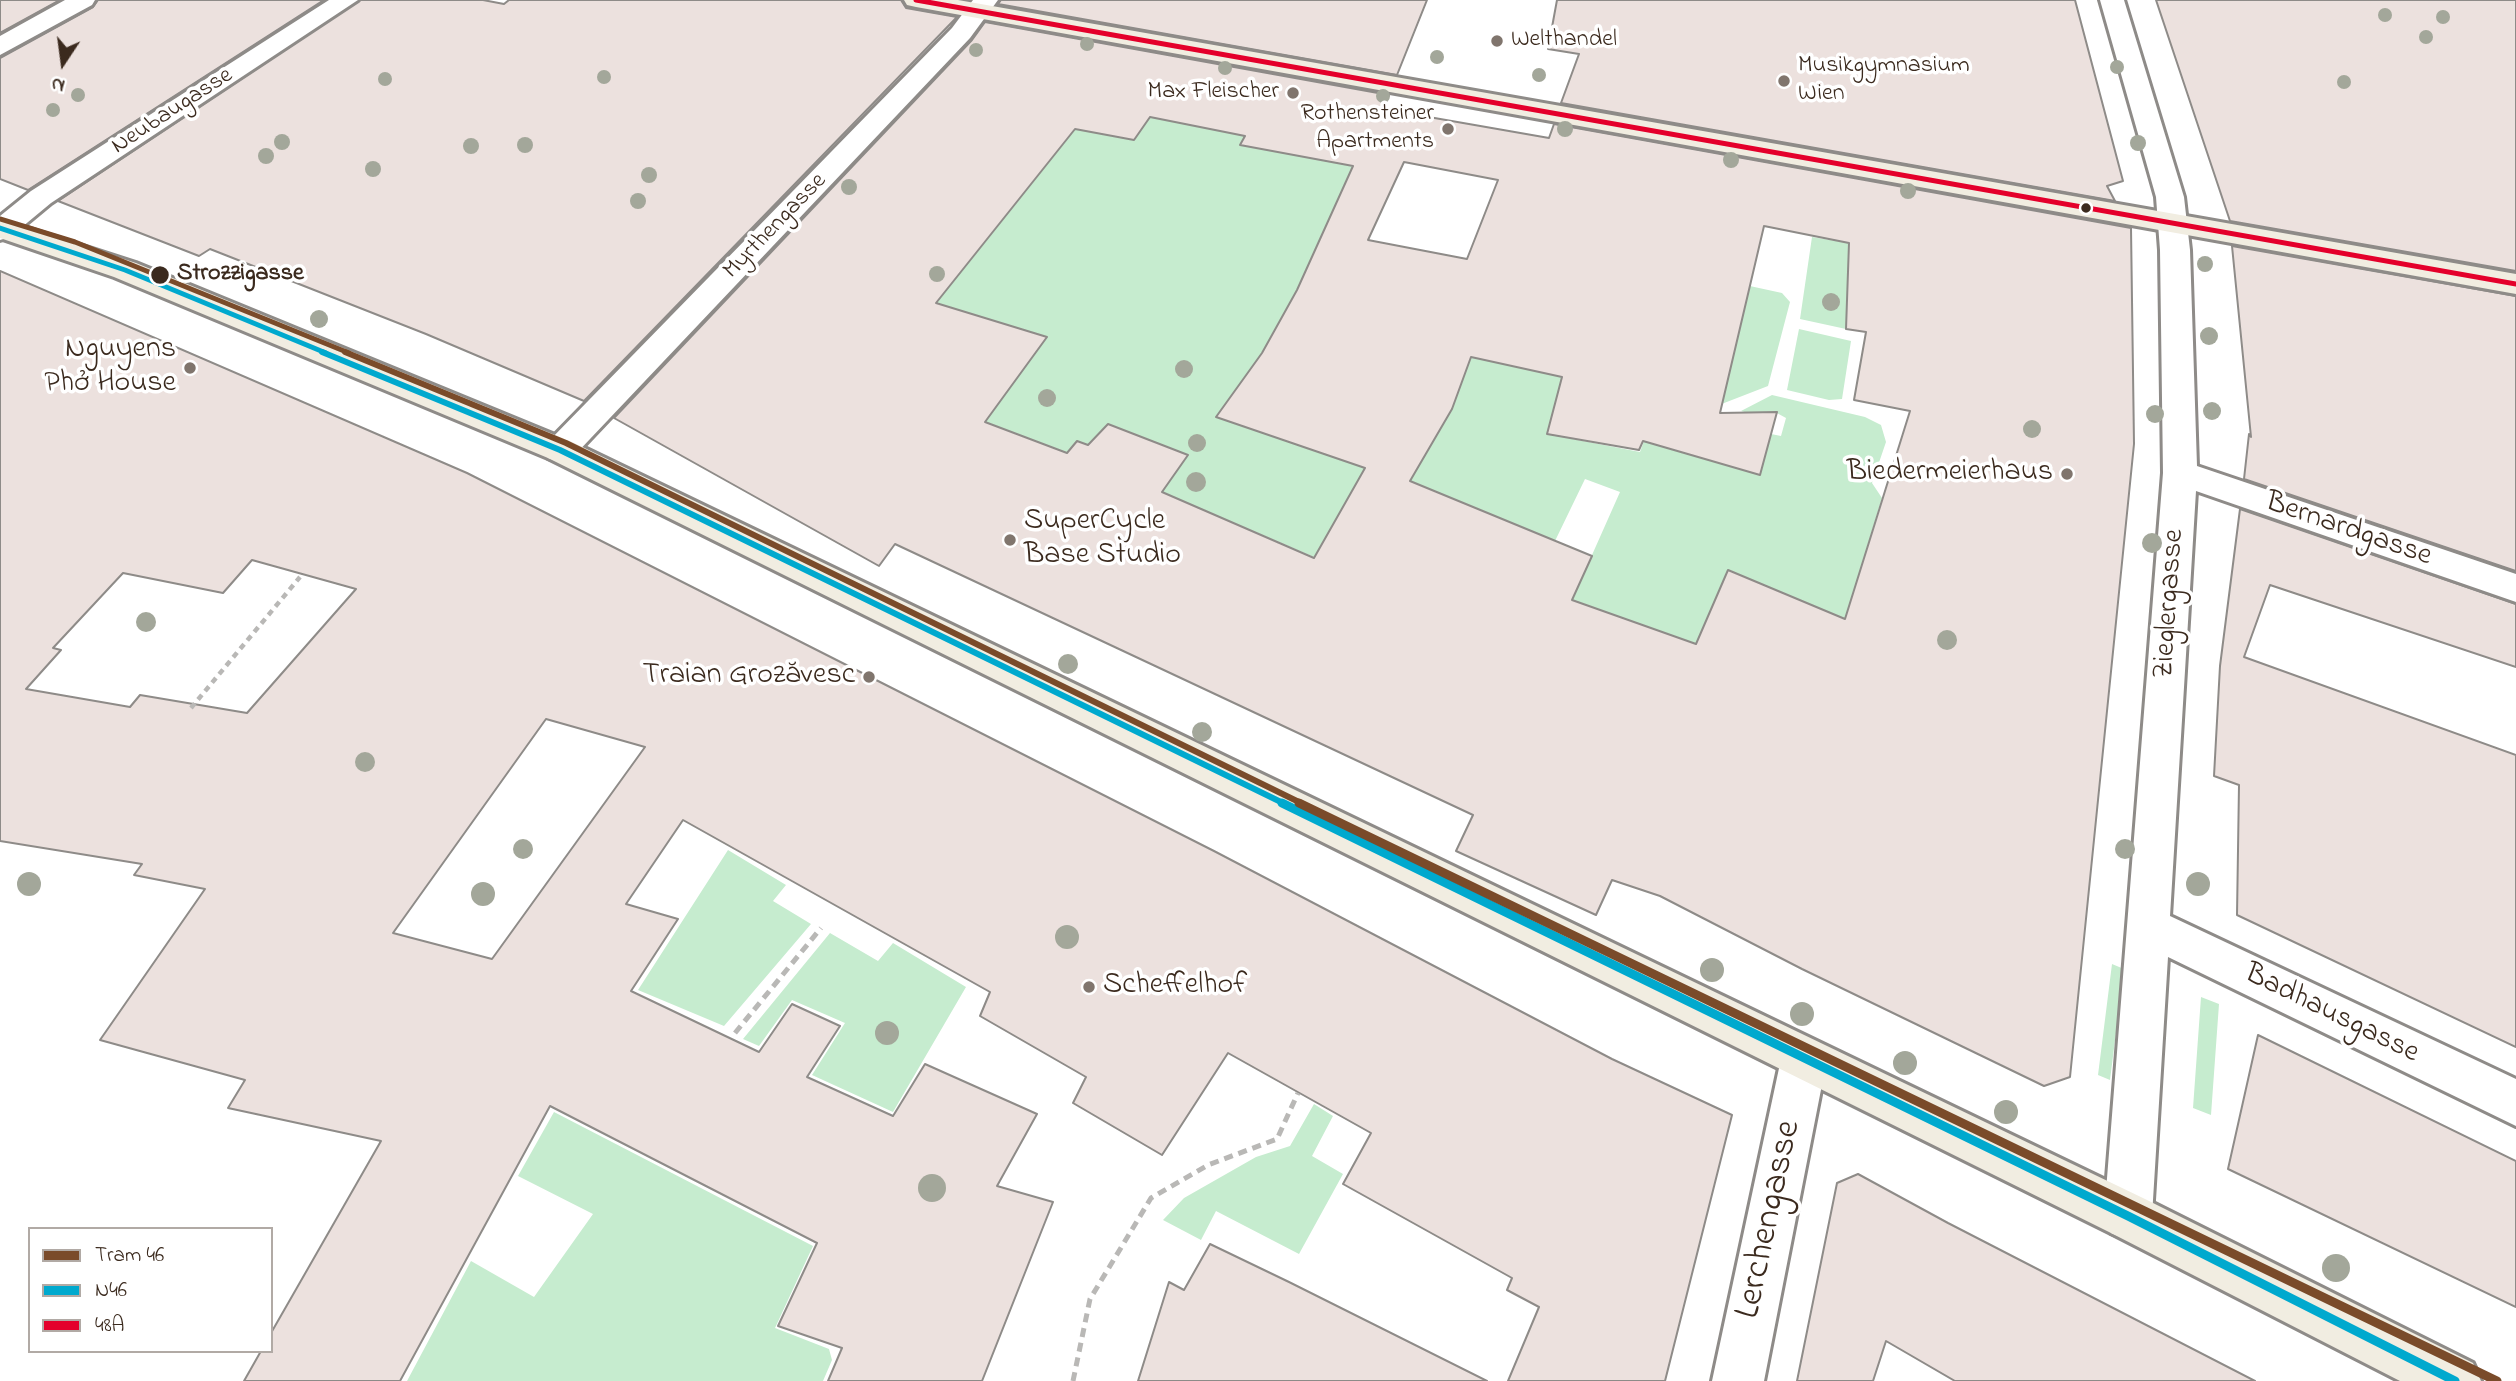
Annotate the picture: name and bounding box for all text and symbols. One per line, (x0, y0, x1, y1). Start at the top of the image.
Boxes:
place label: Welthandel (1511, 27, 1617, 55)
north arrow (28, 28, 98, 98)
marker: Welthandel (1489, 33, 1505, 49)
place label: Musikgymnasium Wien (1798, 53, 1970, 109)
street label: Neubaugasse (107, 62, 239, 162)
text: N (49, 69, 67, 99)
marker: Musikgymnasium Wien (1776, 73, 1792, 89)
place label: Max Fleischer (1148, 79, 1279, 107)
marker: Max Fleischer (1285, 85, 1301, 101)
place label: Rothensteiner Apartments (1301, 101, 1434, 157)
marker: Rothensteiner Apartments (1440, 121, 1456, 137)
street label: Myrthengasse (718, 168, 834, 286)
unlabelled marker (2079, 201, 2093, 215)
place label: Strozzigasse (177, 261, 304, 289)
marker: Strozzigasse (149, 264, 171, 286)
place label: Nguyens Phở House (44, 333, 176, 404)
marker: Nguyens Phở House (182, 360, 198, 376)
place label: Biedermeierhaus (1847, 456, 2053, 492)
marker: Biedermeierhaus (2059, 466, 2075, 482)
street label: Bernardgasse (2260, 486, 2436, 576)
place label: SuperCycle Base Studio (1024, 505, 1181, 576)
street label: Zieglergasse (2148, 528, 2194, 680)
marker: SuperCycle Base Studio (1002, 532, 1018, 548)
place label: Traian Grozăvesc (642, 659, 855, 695)
marker: Traian Grozăvesc (861, 669, 877, 685)
street label: Badhausgasse (2238, 957, 2424, 1073)
place label: Scheffelhof (1103, 969, 1247, 1005)
marker: Scheffelhof (1081, 979, 1097, 995)
street label: Lerchengasse (1728, 1117, 1814, 1323)
legend (28, 1227, 273, 1353)
text: Tram 46 (95, 1241, 164, 1271)
text: N46 (95, 1276, 127, 1306)
text: 48A (95, 1311, 124, 1341)

